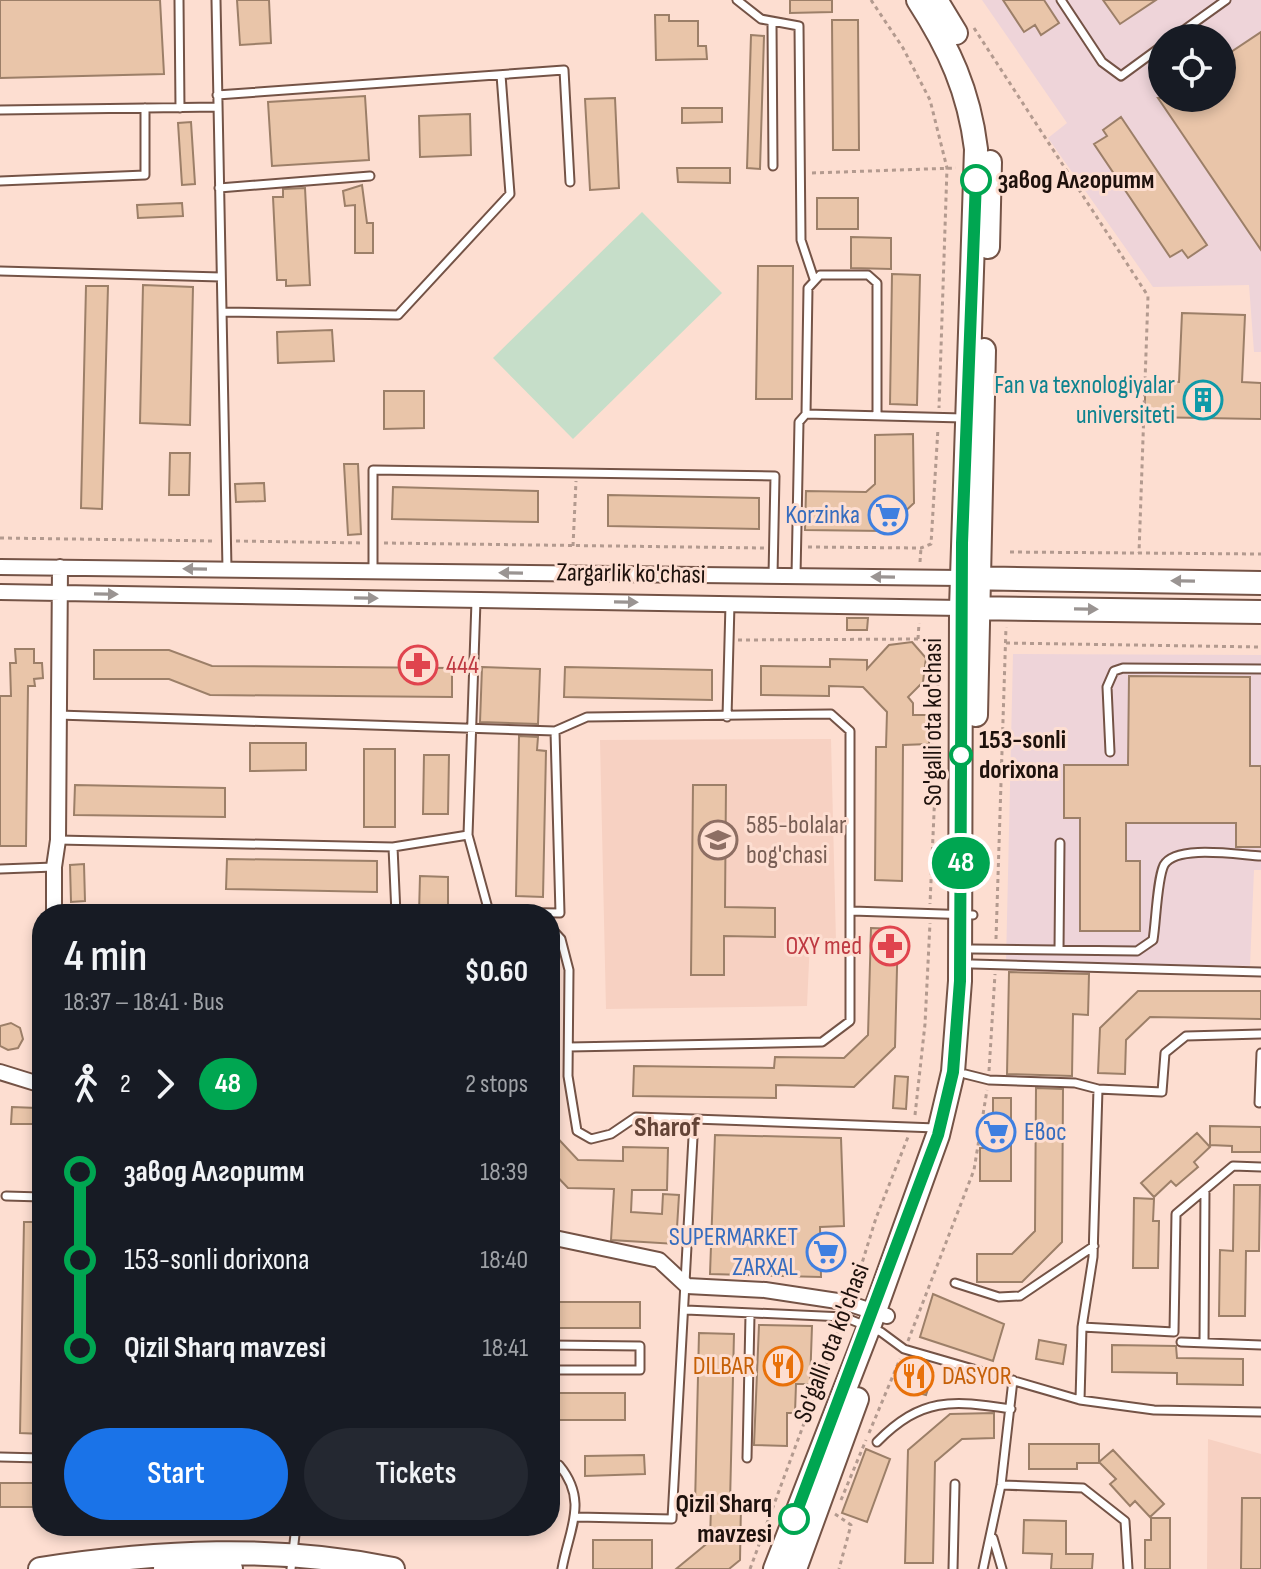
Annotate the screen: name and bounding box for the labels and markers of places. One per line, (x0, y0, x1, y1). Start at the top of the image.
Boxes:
marker: завод Алгоритм (961, 165, 991, 195)
place label: завод Алгоритм (998, 165, 1154, 196)
place label: Fan va texnologiyalar universiteti (994, 370, 1176, 431)
building icon: Fan va texnologiyalar universiteti (1182, 379, 1224, 421)
supermarket icon: Korzinka (867, 494, 909, 536)
place label: Korzinka (785, 500, 860, 531)
pharmacy icon: 444 (397, 644, 439, 686)
place label: 444 (446, 650, 479, 681)
place label: 153-sonli dorixona (979, 725, 1066, 786)
marker: 153-sonli dorixona (950, 744, 972, 766)
place label: 585-bolalar bog'chasi (746, 810, 847, 871)
school or university icon: 585-bolalar bog'chasi (697, 819, 739, 861)
pharmacy icon: OXY med (869, 925, 911, 967)
place label: OXY med (785, 931, 862, 962)
supermarket icon: Евос (975, 1111, 1017, 1153)
place label: Евос (1024, 1117, 1067, 1148)
place label: SUPERMARKET ZARXAL (669, 1222, 798, 1283)
supermarket icon: SUPERMARKET ZARXAL (805, 1231, 847, 1273)
restaurant icon: DILBAR (762, 1345, 804, 1387)
place label: DILBAR (693, 1351, 755, 1382)
restaurant icon: DASYOR (893, 1355, 935, 1397)
place label: DASYOR (942, 1361, 1012, 1392)
place label: Qizil Sharq mavzesi (676, 1489, 772, 1550)
marker: Qizil Sharq mavzesi (779, 1504, 809, 1534)

